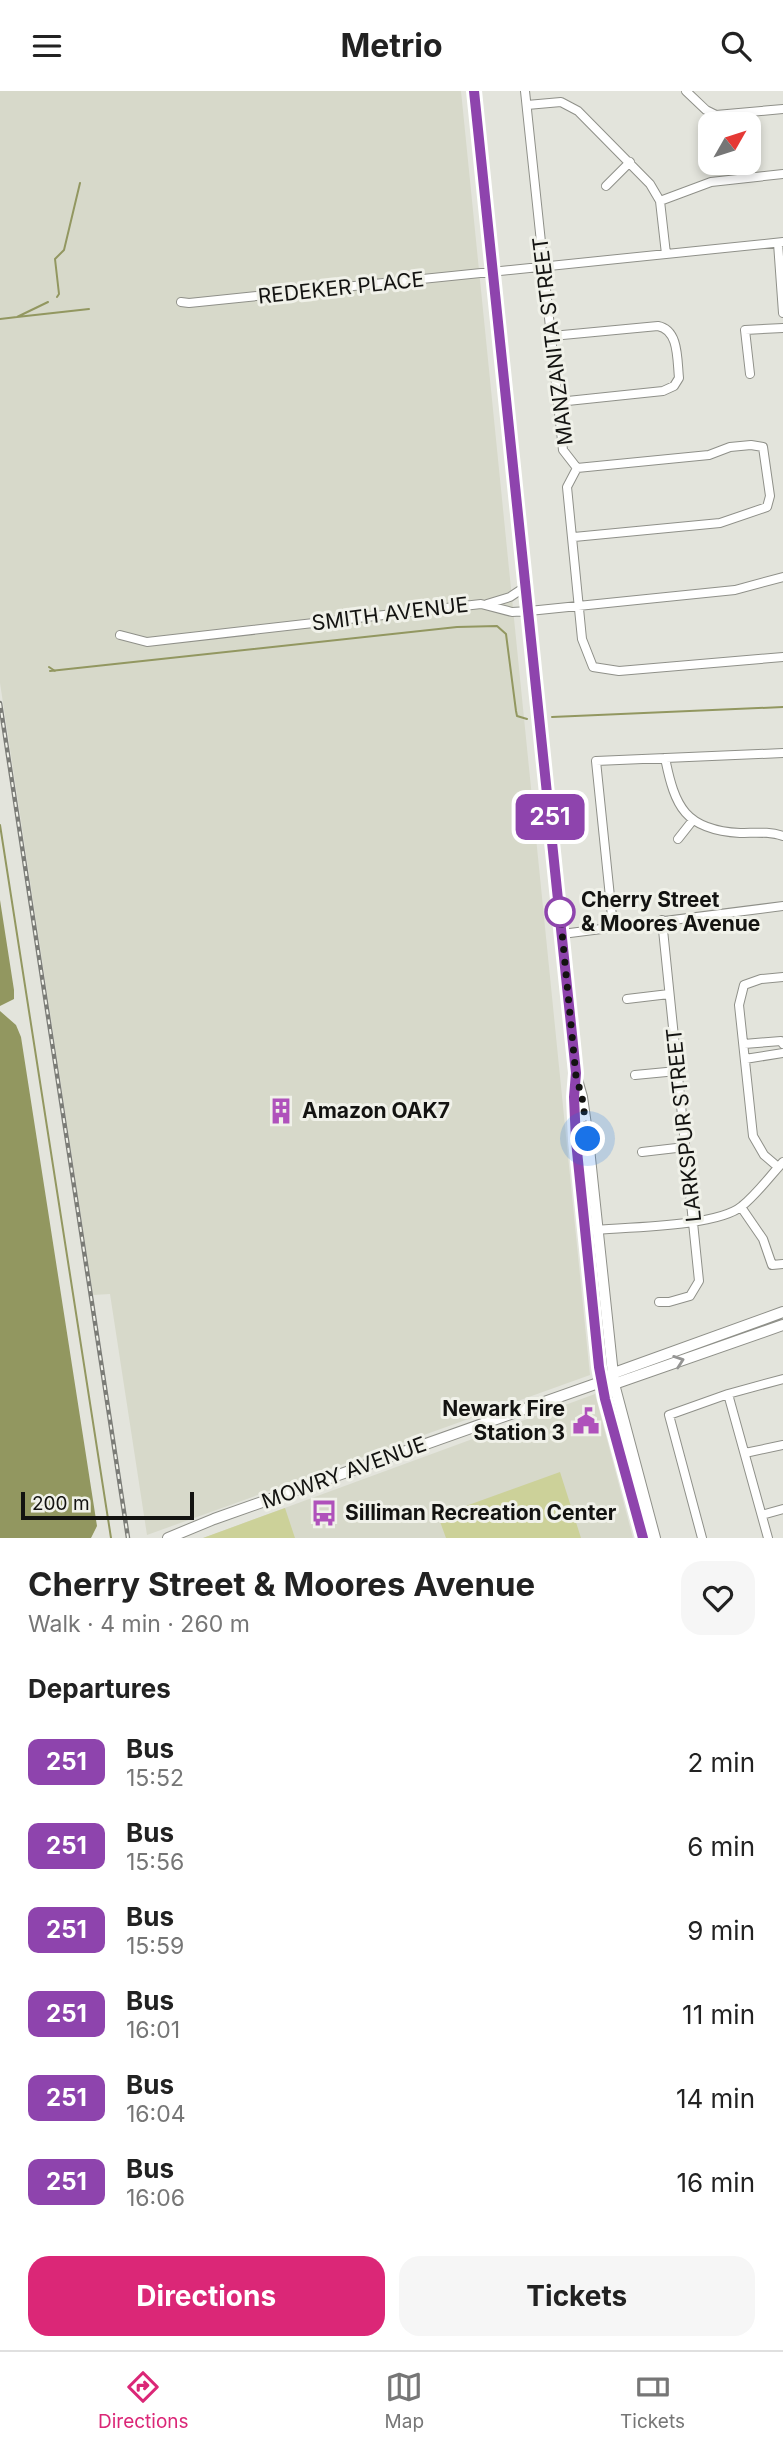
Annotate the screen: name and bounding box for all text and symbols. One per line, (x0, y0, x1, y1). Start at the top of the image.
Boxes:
text: Metrio (340, 26, 443, 65)
icon: menu (28, 27, 66, 65)
icon: search (717, 27, 755, 65)
north arrow (698, 112, 761, 175)
map controls (698, 112, 761, 175)
street label: MANZANITA STREET (527, 235, 578, 447)
street label: REDEKER PLACE (257, 266, 425, 309)
street label: SMITH AVENUE (310, 592, 470, 636)
line badge: 251 (510, 794, 590, 840)
text: 251 (530, 802, 570, 831)
place label: Cherry Street & Moores Avenue (581, 887, 760, 936)
marker: Cherry Street & Moores Avenue (545, 897, 575, 927)
street label: LARKSPUR STREET (661, 1027, 706, 1223)
building icon: Amazon OAK7 (266, 1096, 296, 1126)
place label: Amazon OAK7 (302, 1098, 450, 1123)
your location (570, 1121, 605, 1156)
one-way arrow (672, 1356, 684, 1370)
place label: Newark Fire Station 3 (442, 1396, 565, 1445)
public building icon: Newark Fire Station 3 (571, 1406, 601, 1436)
street label: MOWRY AVENUE (258, 1431, 429, 1514)
scale bar (21, 1489, 194, 1521)
text: 200 m (32, 1492, 90, 1515)
bus stop icon: Silliman Recreation Center (309, 1498, 339, 1528)
place label: Silliman Recreation Center (345, 1500, 617, 1525)
button: heart (681, 1561, 755, 1635)
text: Cherry Street & Moores Avenue (28, 1564, 535, 1604)
text: Walk · 4 min · 260 m (28, 1610, 250, 1638)
text: Departures (28, 1673, 171, 1704)
text: Bus (126, 1733, 174, 1764)
text: 251 (46, 1747, 87, 1776)
text: 2 min (687, 1747, 755, 1778)
text: 15:52 (126, 1764, 184, 1792)
text: Bus (126, 1817, 174, 1848)
text: 251 (46, 1831, 87, 1860)
text: 6 min (687, 1831, 755, 1862)
text: 15:56 (126, 1848, 184, 1876)
text: Bus (126, 1901, 174, 1932)
text: 251 (46, 1915, 87, 1944)
text: 9 min (687, 1915, 755, 1946)
text: 15:59 (126, 1932, 184, 1960)
text: Bus (126, 1985, 174, 2016)
text: 251 (46, 1999, 87, 2028)
text: 11 min (682, 1999, 755, 2030)
text: 16:01 (126, 2016, 180, 2044)
text: Bus (126, 2069, 174, 2100)
text: 251 (46, 2083, 87, 2112)
text: 14 min (676, 2083, 755, 2114)
text: 16:04 (126, 2100, 186, 2128)
text: Bus (126, 2153, 174, 2184)
text: 251 (46, 2167, 87, 2196)
text: 16 min (677, 2167, 755, 2198)
text: 16:06 (126, 2184, 185, 2212)
button: Directions (28, 2256, 385, 2336)
button: Tickets (399, 2256, 755, 2336)
tab: Directions (98, 2368, 189, 2433)
tab: Map (385, 2368, 424, 2433)
tab: Tickets (620, 2368, 685, 2433)

